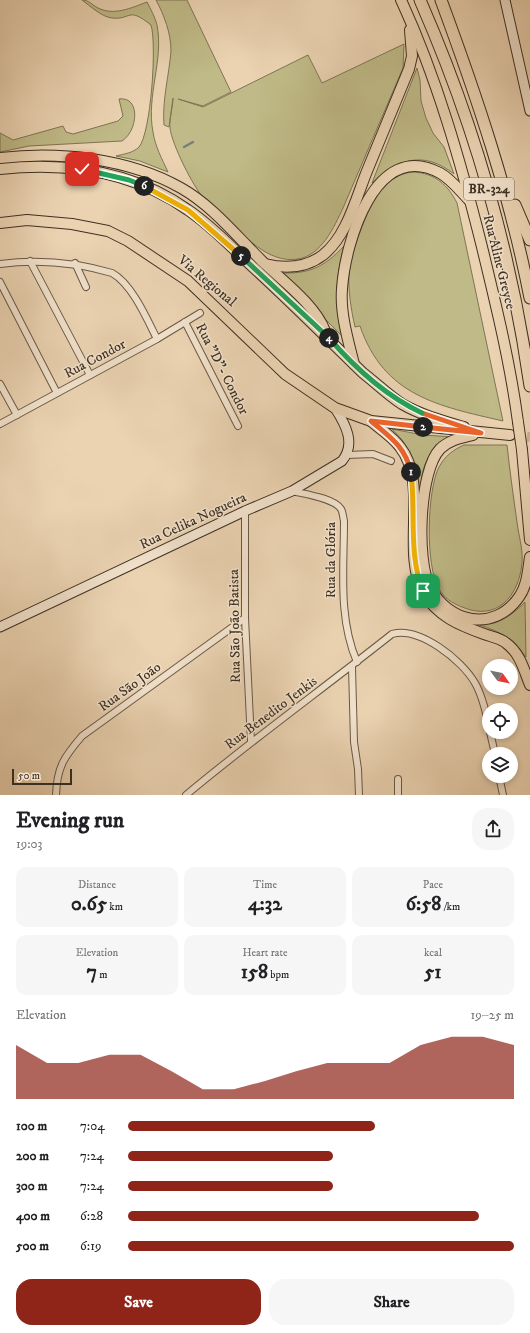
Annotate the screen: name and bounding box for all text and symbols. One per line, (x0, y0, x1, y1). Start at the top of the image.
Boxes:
pin (65, 152, 99, 186)
icon: check (71, 158, 93, 180)
pin: 6 (134, 176, 154, 196)
road number: BR-324 (464, 178, 514, 200)
text: 6 (141, 179, 147, 193)
street label: Rua Aline Greyce (479, 213, 520, 311)
pin: 5 (231, 246, 251, 266)
text: 5 (238, 249, 244, 263)
street label: Via Regional (173, 251, 241, 311)
street label: Rua "D"- Condor (191, 320, 253, 419)
pin: 4 (319, 328, 339, 348)
text: 4 (326, 331, 332, 345)
street label: Rua Condor (61, 335, 130, 383)
pin: 2 (413, 417, 433, 437)
text: 2 (420, 420, 426, 434)
pin: 1 (401, 462, 421, 482)
text: 1 (409, 465, 413, 479)
street label: Rua Celika Nogueira (137, 488, 249, 554)
street label: Rua da Glória (322, 522, 340, 598)
street label: Rua São João Batista (225, 569, 245, 683)
pin (406, 574, 440, 608)
icon: arrive (412, 580, 434, 602)
street label: Rua São João (95, 658, 165, 716)
north arrow (482, 659, 518, 695)
map controls (482, 659, 518, 783)
street label: Rua Benedito Jenkis (221, 672, 321, 754)
button: locate (482, 703, 518, 739)
button: layers (482, 747, 518, 783)
scale bar (12, 767, 72, 786)
text: 50 m (18, 769, 40, 783)
text: Evening run (16, 807, 124, 834)
button: share (472, 808, 514, 850)
text: 19:03 (16, 836, 42, 852)
text: Distance (78, 878, 116, 892)
text: Time (253, 878, 277, 892)
text: Pace (423, 878, 443, 892)
text: 0.65 (71, 892, 107, 917)
text: 4:32 (248, 892, 282, 917)
text: 6:58 (406, 892, 441, 917)
text: km (107, 900, 123, 914)
text: /km (441, 900, 460, 914)
text: Elevation (76, 946, 118, 960)
text: Heart rate (242, 946, 288, 960)
text: kcal (424, 946, 442, 960)
text: 7 (86, 960, 97, 985)
text: 158 (241, 960, 268, 985)
text: 51 (424, 960, 442, 985)
text: m (97, 968, 108, 982)
text: bpm (268, 968, 289, 982)
text: Elevation (16, 1007, 66, 1023)
text: 19–25 m (471, 1007, 514, 1023)
text: 100 m (16, 1118, 47, 1134)
text: 7:04 (80, 1118, 105, 1134)
text: 200 m (16, 1148, 49, 1164)
text: 7:24 (80, 1148, 104, 1164)
text: 300 m (16, 1178, 47, 1194)
text: 7:24 (80, 1178, 104, 1194)
text: 400 m (16, 1208, 50, 1224)
text: 6:28 (80, 1208, 103, 1224)
text: 500 m (16, 1238, 49, 1254)
text: 6:19 (80, 1238, 101, 1254)
button: Save (16, 1279, 261, 1325)
button: Share (269, 1279, 514, 1325)

